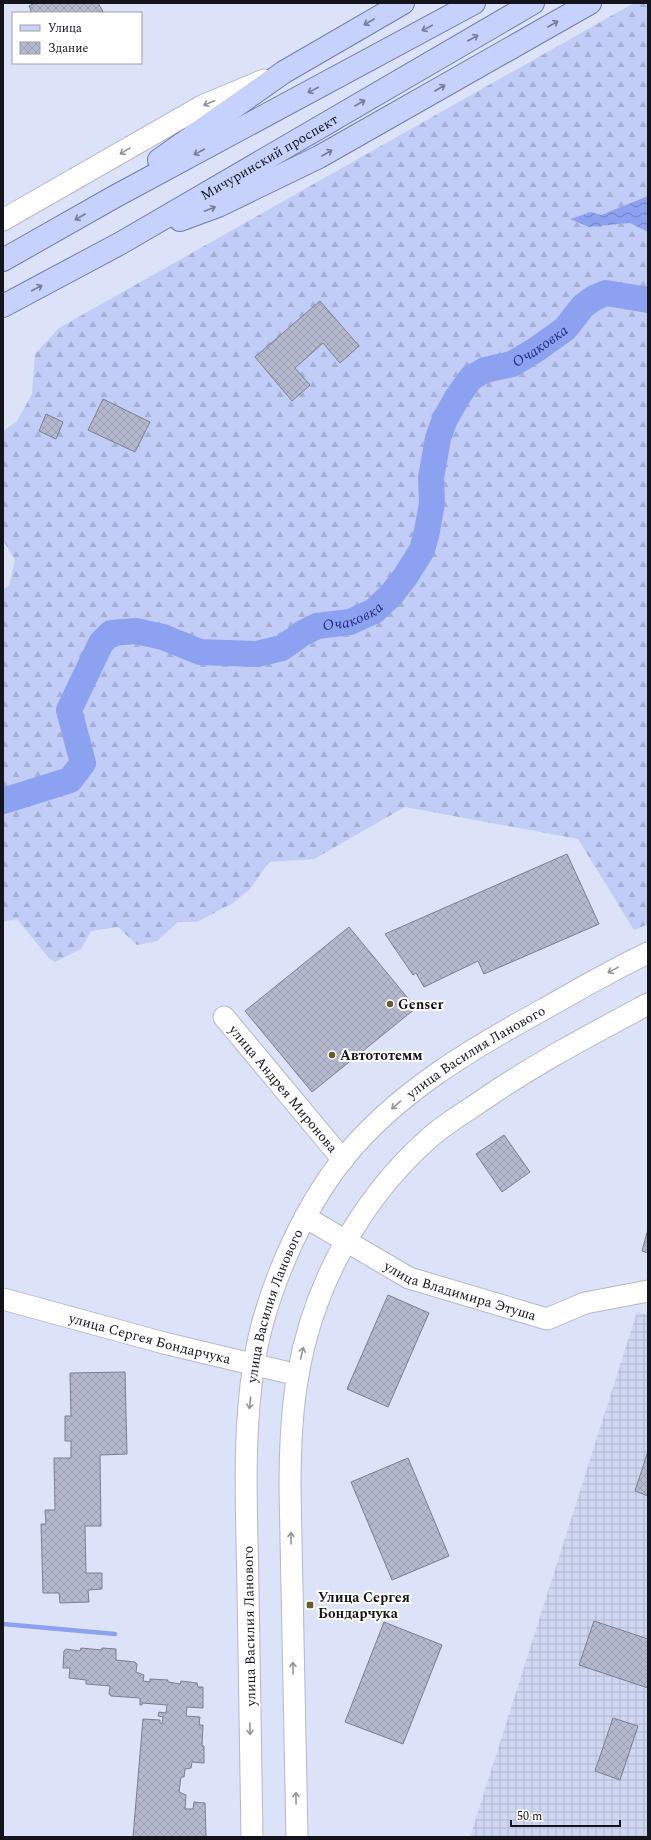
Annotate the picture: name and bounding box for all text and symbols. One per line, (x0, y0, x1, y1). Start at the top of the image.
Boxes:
legend (12, 12, 142, 64)
text: Улица (48, 19, 82, 38)
one-way arrow (363, 19, 375, 27)
one-way arrow (547, 20, 559, 28)
one-way arrow (422, 25, 434, 32)
one-way arrow (467, 33, 479, 41)
text: Здание (48, 39, 88, 58)
one-way arrow (434, 84, 446, 92)
one-way arrow (307, 87, 319, 94)
one-way arrow (354, 99, 366, 107)
one-way arrow (204, 100, 216, 108)
street label: Мичуринский проспект (197, 109, 342, 206)
one-way arrow (119, 147, 131, 155)
one-way arrow (193, 148, 205, 156)
one-way arrow (321, 148, 333, 156)
one-way arrow (203, 205, 215, 213)
one-way arrow (74, 213, 86, 221)
one-way arrow (31, 283, 43, 291)
water label: Очаковка (508, 319, 573, 373)
water label: Очаковка (321, 596, 389, 637)
one-way arrow (607, 967, 619, 975)
place label: Genser (398, 994, 443, 1015)
marker: Genser (385, 999, 395, 1009)
street label: улица Василия Ланового (401, 1000, 549, 1104)
street label: улица Андрея Миронова (223, 1019, 343, 1158)
place label: Автототемм (340, 1045, 423, 1066)
marker: Автототемм (327, 1050, 337, 1060)
one-way arrow (391, 1101, 401, 1110)
street label: улица Василия Ланового (241, 1225, 309, 1385)
street label: улица Владимира Этуша (379, 1255, 539, 1326)
street label: улица Сергея Бондарчука (65, 1307, 233, 1370)
one-way arrow (299, 1347, 307, 1360)
one-way arrow (246, 1396, 254, 1409)
one-way arrow (287, 1532, 295, 1545)
street label: улица Василия Ланового (238, 1546, 261, 1707)
place label: Улица Сергея Бондарчука (318, 1587, 410, 1624)
marker: Улица Сергея Бондарчука (305, 1600, 315, 1610)
one-way arrow (290, 1662, 297, 1675)
one-way arrow (246, 1722, 254, 1735)
one-way arrow (292, 1792, 300, 1805)
scale bar (511, 1802, 620, 1828)
text: 50 m (517, 1807, 542, 1826)

